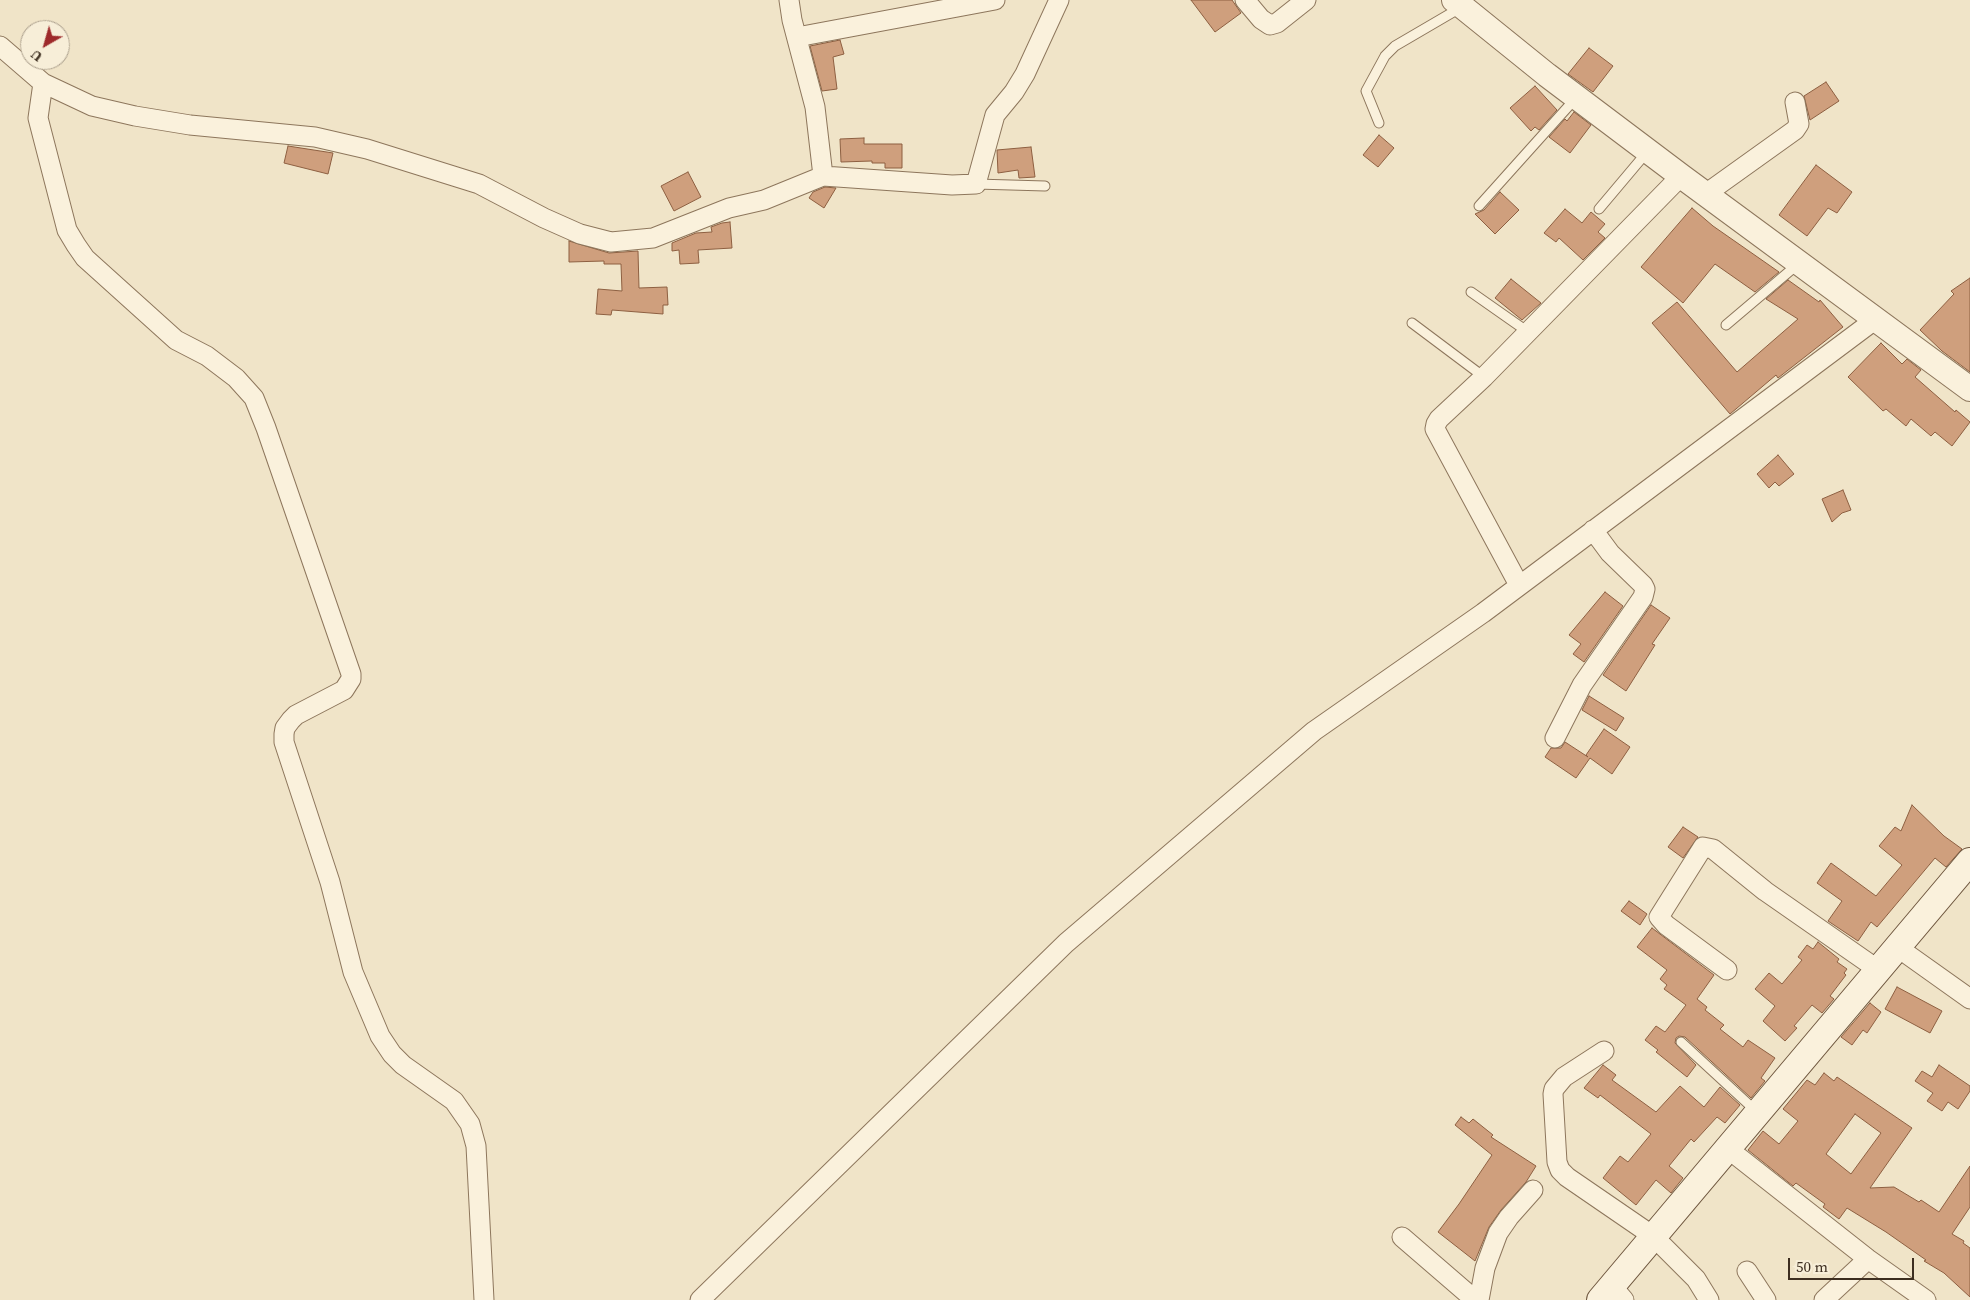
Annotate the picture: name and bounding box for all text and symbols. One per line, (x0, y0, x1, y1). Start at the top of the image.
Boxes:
north arrow (20, 20, 70, 70)
text: U (26, 45, 47, 67)
scale bar (1790, 1248, 1916, 1280)
text: 50 m (1796, 1256, 1828, 1277)

